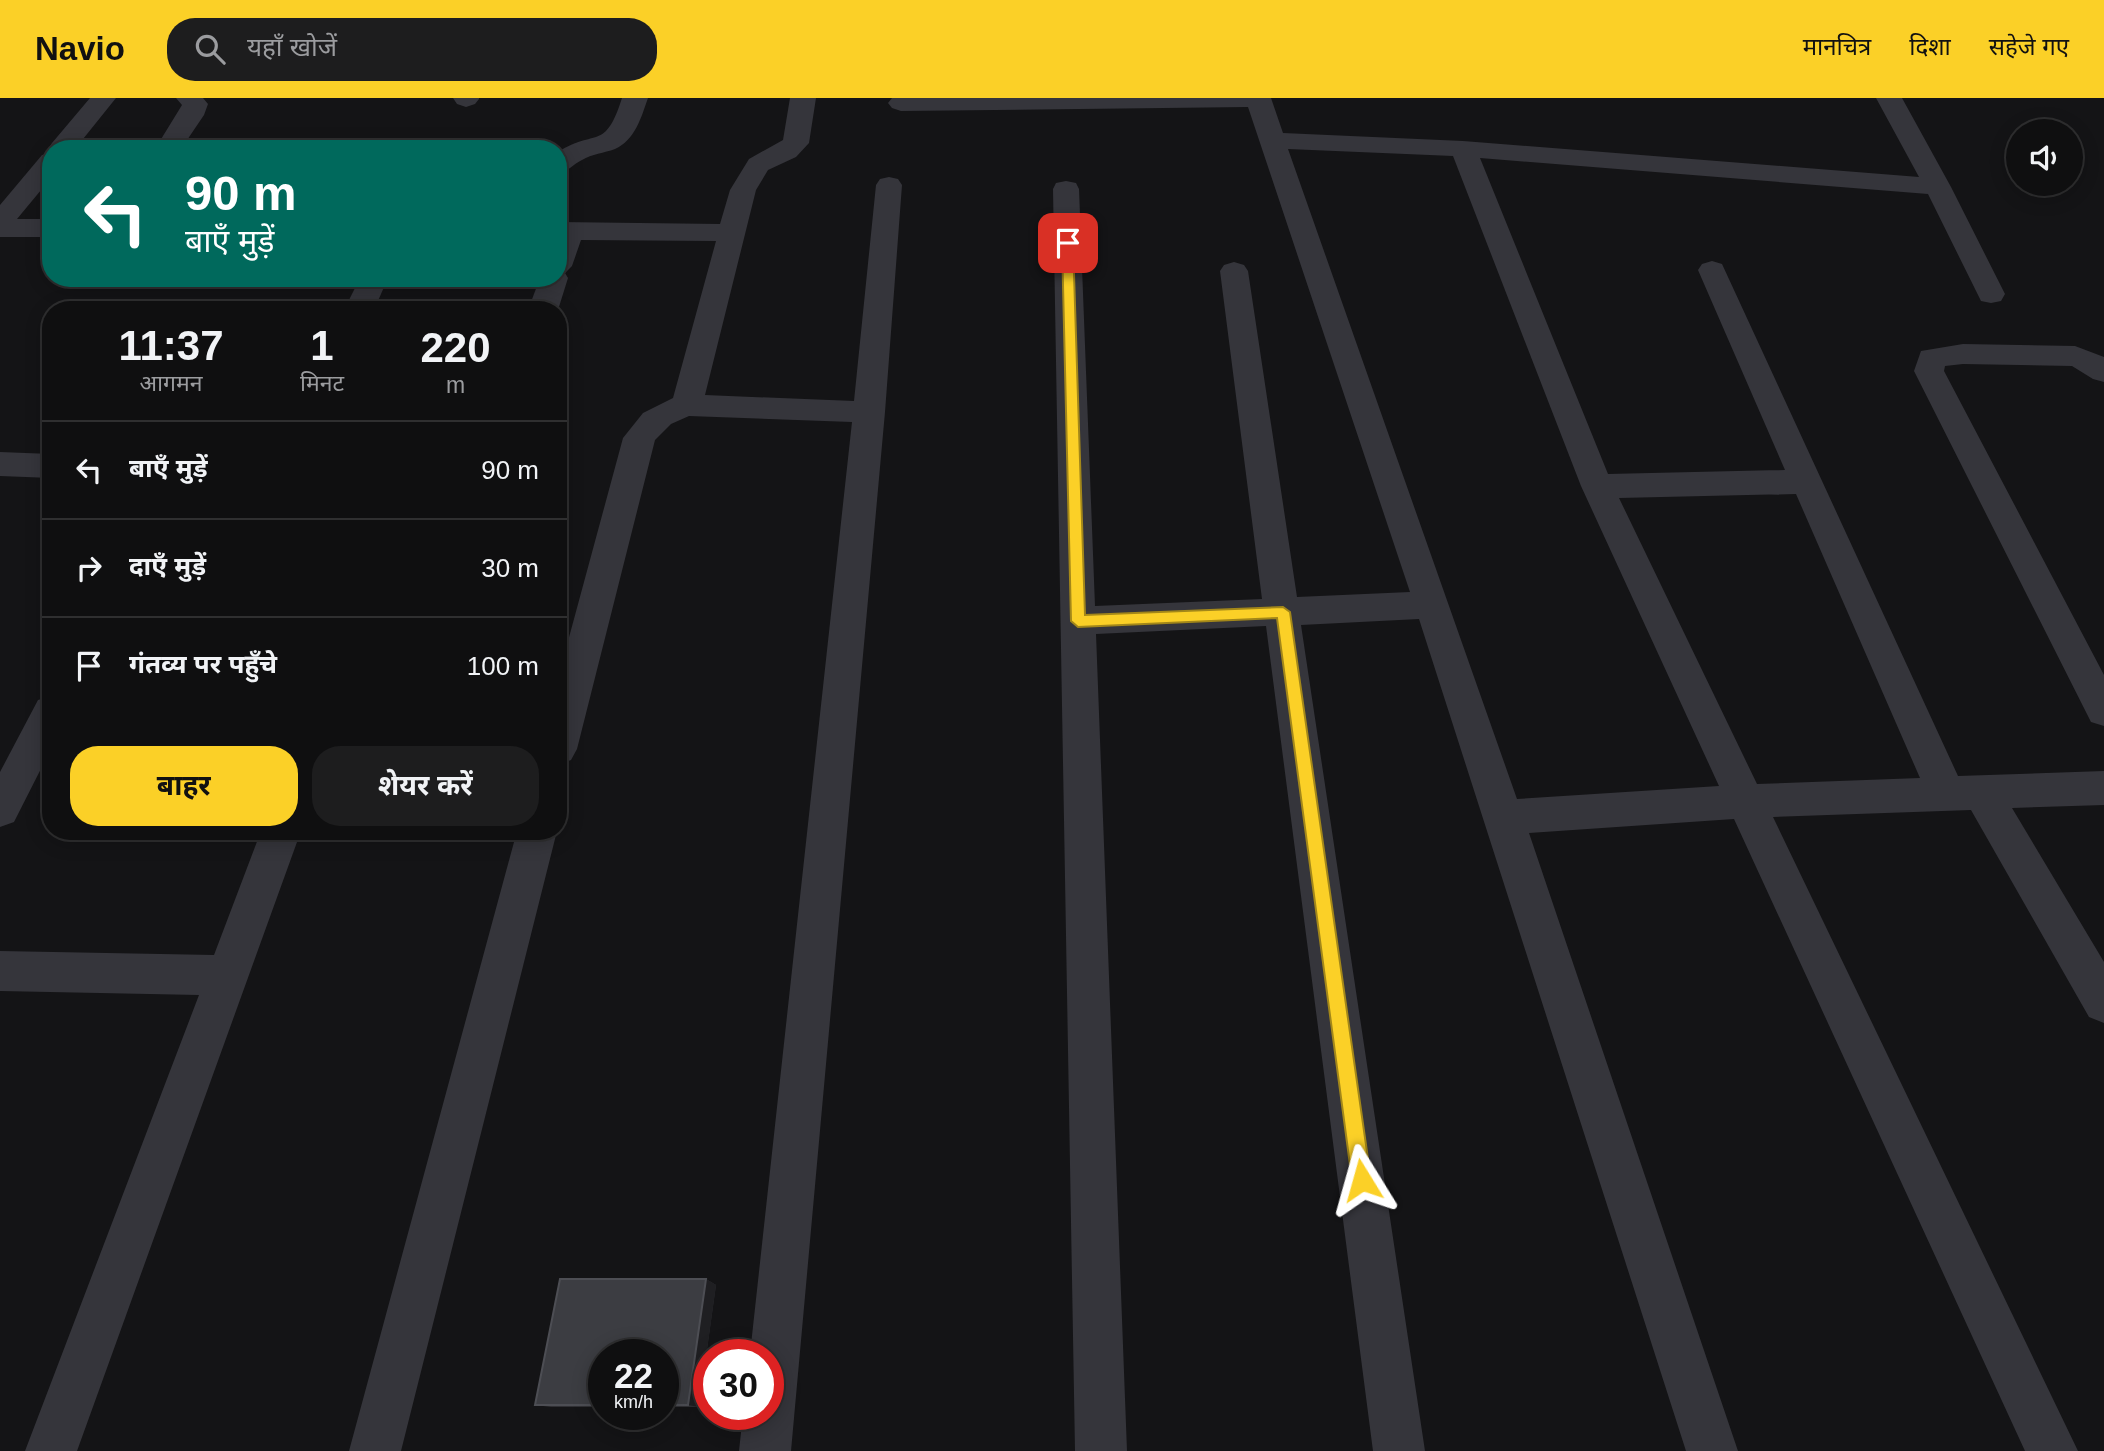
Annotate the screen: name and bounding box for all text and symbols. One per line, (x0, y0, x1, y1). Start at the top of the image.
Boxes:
search box (167, 18, 657, 81)
text: Navio (35, 30, 125, 67)
icon: search (191, 30, 229, 68)
text: यहाँ खोजें (247, 32, 337, 62)
text: मानचित्र (1803, 33, 1871, 60)
text: दिशा (1909, 33, 1951, 60)
text: सहेजे गए (1989, 33, 2069, 60)
map controls (2006, 119, 2083, 196)
button: sound (2006, 119, 2083, 196)
text: 90 m (185, 166, 297, 220)
icon: left (70, 168, 161, 259)
pin (1038, 213, 1098, 273)
text: बाएँ मुड़ें (185, 223, 274, 259)
icon: arrive (1049, 224, 1087, 262)
text: 11:37 (118, 322, 224, 369)
text: 1 (310, 322, 334, 369)
text: 220 (420, 324, 491, 371)
text: आगमन (139, 370, 202, 396)
text: मिनट (300, 370, 344, 396)
text: m (446, 372, 465, 398)
icon: left (70, 451, 108, 489)
text: बाएँ मुड़ें (129, 453, 208, 483)
text: 90 m (481, 455, 539, 485)
icon: right (70, 549, 108, 587)
text: दाएँ मुड़ें (129, 551, 206, 581)
text: 30 m (481, 553, 539, 583)
icon: arrive (70, 647, 108, 685)
text: गंतव्य पर पहुँचे (129, 649, 277, 679)
text: 100 m (467, 651, 539, 681)
button: बाहर (70, 746, 298, 826)
button: शेयर करें (312, 746, 539, 826)
position arrow (1325, 1143, 1399, 1217)
speed limit sign: 30 (693, 1339, 784, 1430)
text: 22 (614, 1356, 653, 1395)
text: km/h (614, 1392, 653, 1412)

